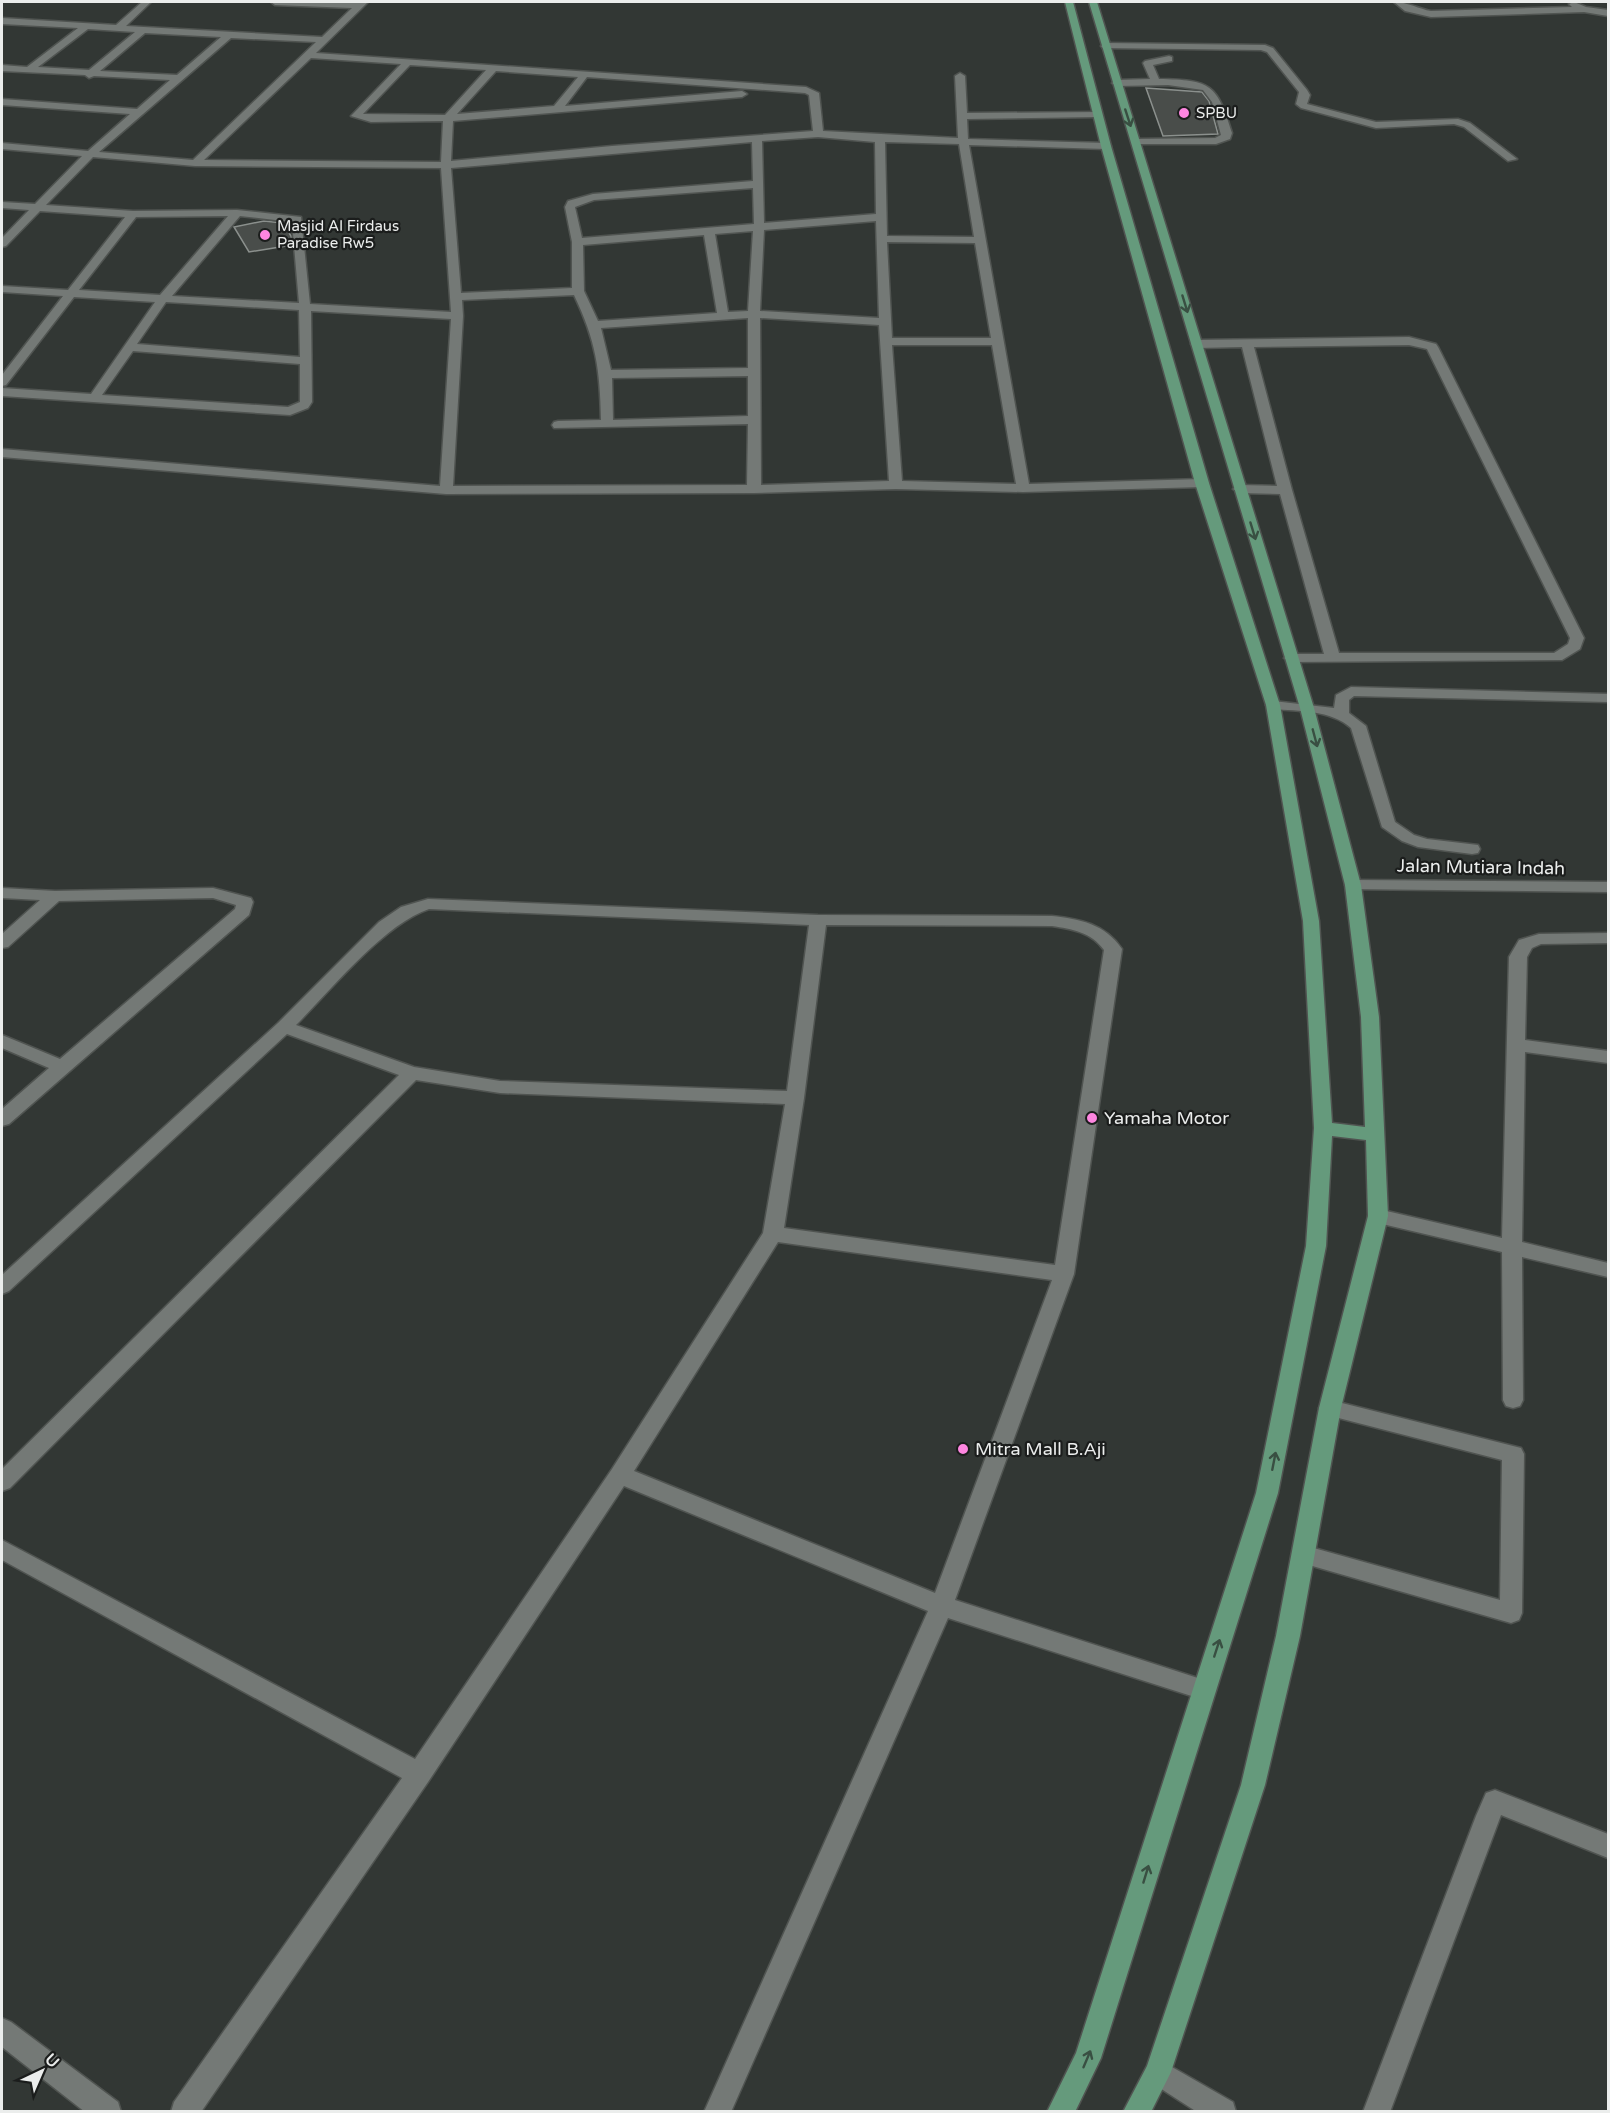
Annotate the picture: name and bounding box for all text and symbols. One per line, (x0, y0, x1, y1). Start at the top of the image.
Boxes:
place label: SPBU (1196, 104, 1237, 122)
marker: SPBU (1177, 106, 1191, 120)
one-way arrow (1124, 108, 1135, 127)
place label: Masjid Al Firdaus Paradise Rw5 (277, 217, 399, 252)
marker: Masjid Al Firdaus Paradise Rw5 (258, 228, 272, 242)
one-way arrow (1180, 294, 1191, 313)
one-way arrow (1248, 521, 1259, 540)
one-way arrow (1310, 728, 1321, 747)
street label: Jalan Mutiara Indah (1397, 855, 1565, 879)
place label: Yamaha Motor (1104, 1107, 1229, 1129)
marker: Yamaha Motor (1085, 1111, 1099, 1125)
place label: Mitra Mall B.Aji (975, 1438, 1106, 1460)
marker: Mitra Mall B.Aji (956, 1442, 970, 1456)
one-way arrow (1269, 1452, 1280, 1471)
one-way arrow (1213, 1639, 1224, 1658)
one-way arrow (1141, 1865, 1152, 1884)
north arrow (12, 2041, 72, 2101)
text: U (40, 2050, 63, 2072)
one-way arrow (1082, 2051, 1093, 2069)

